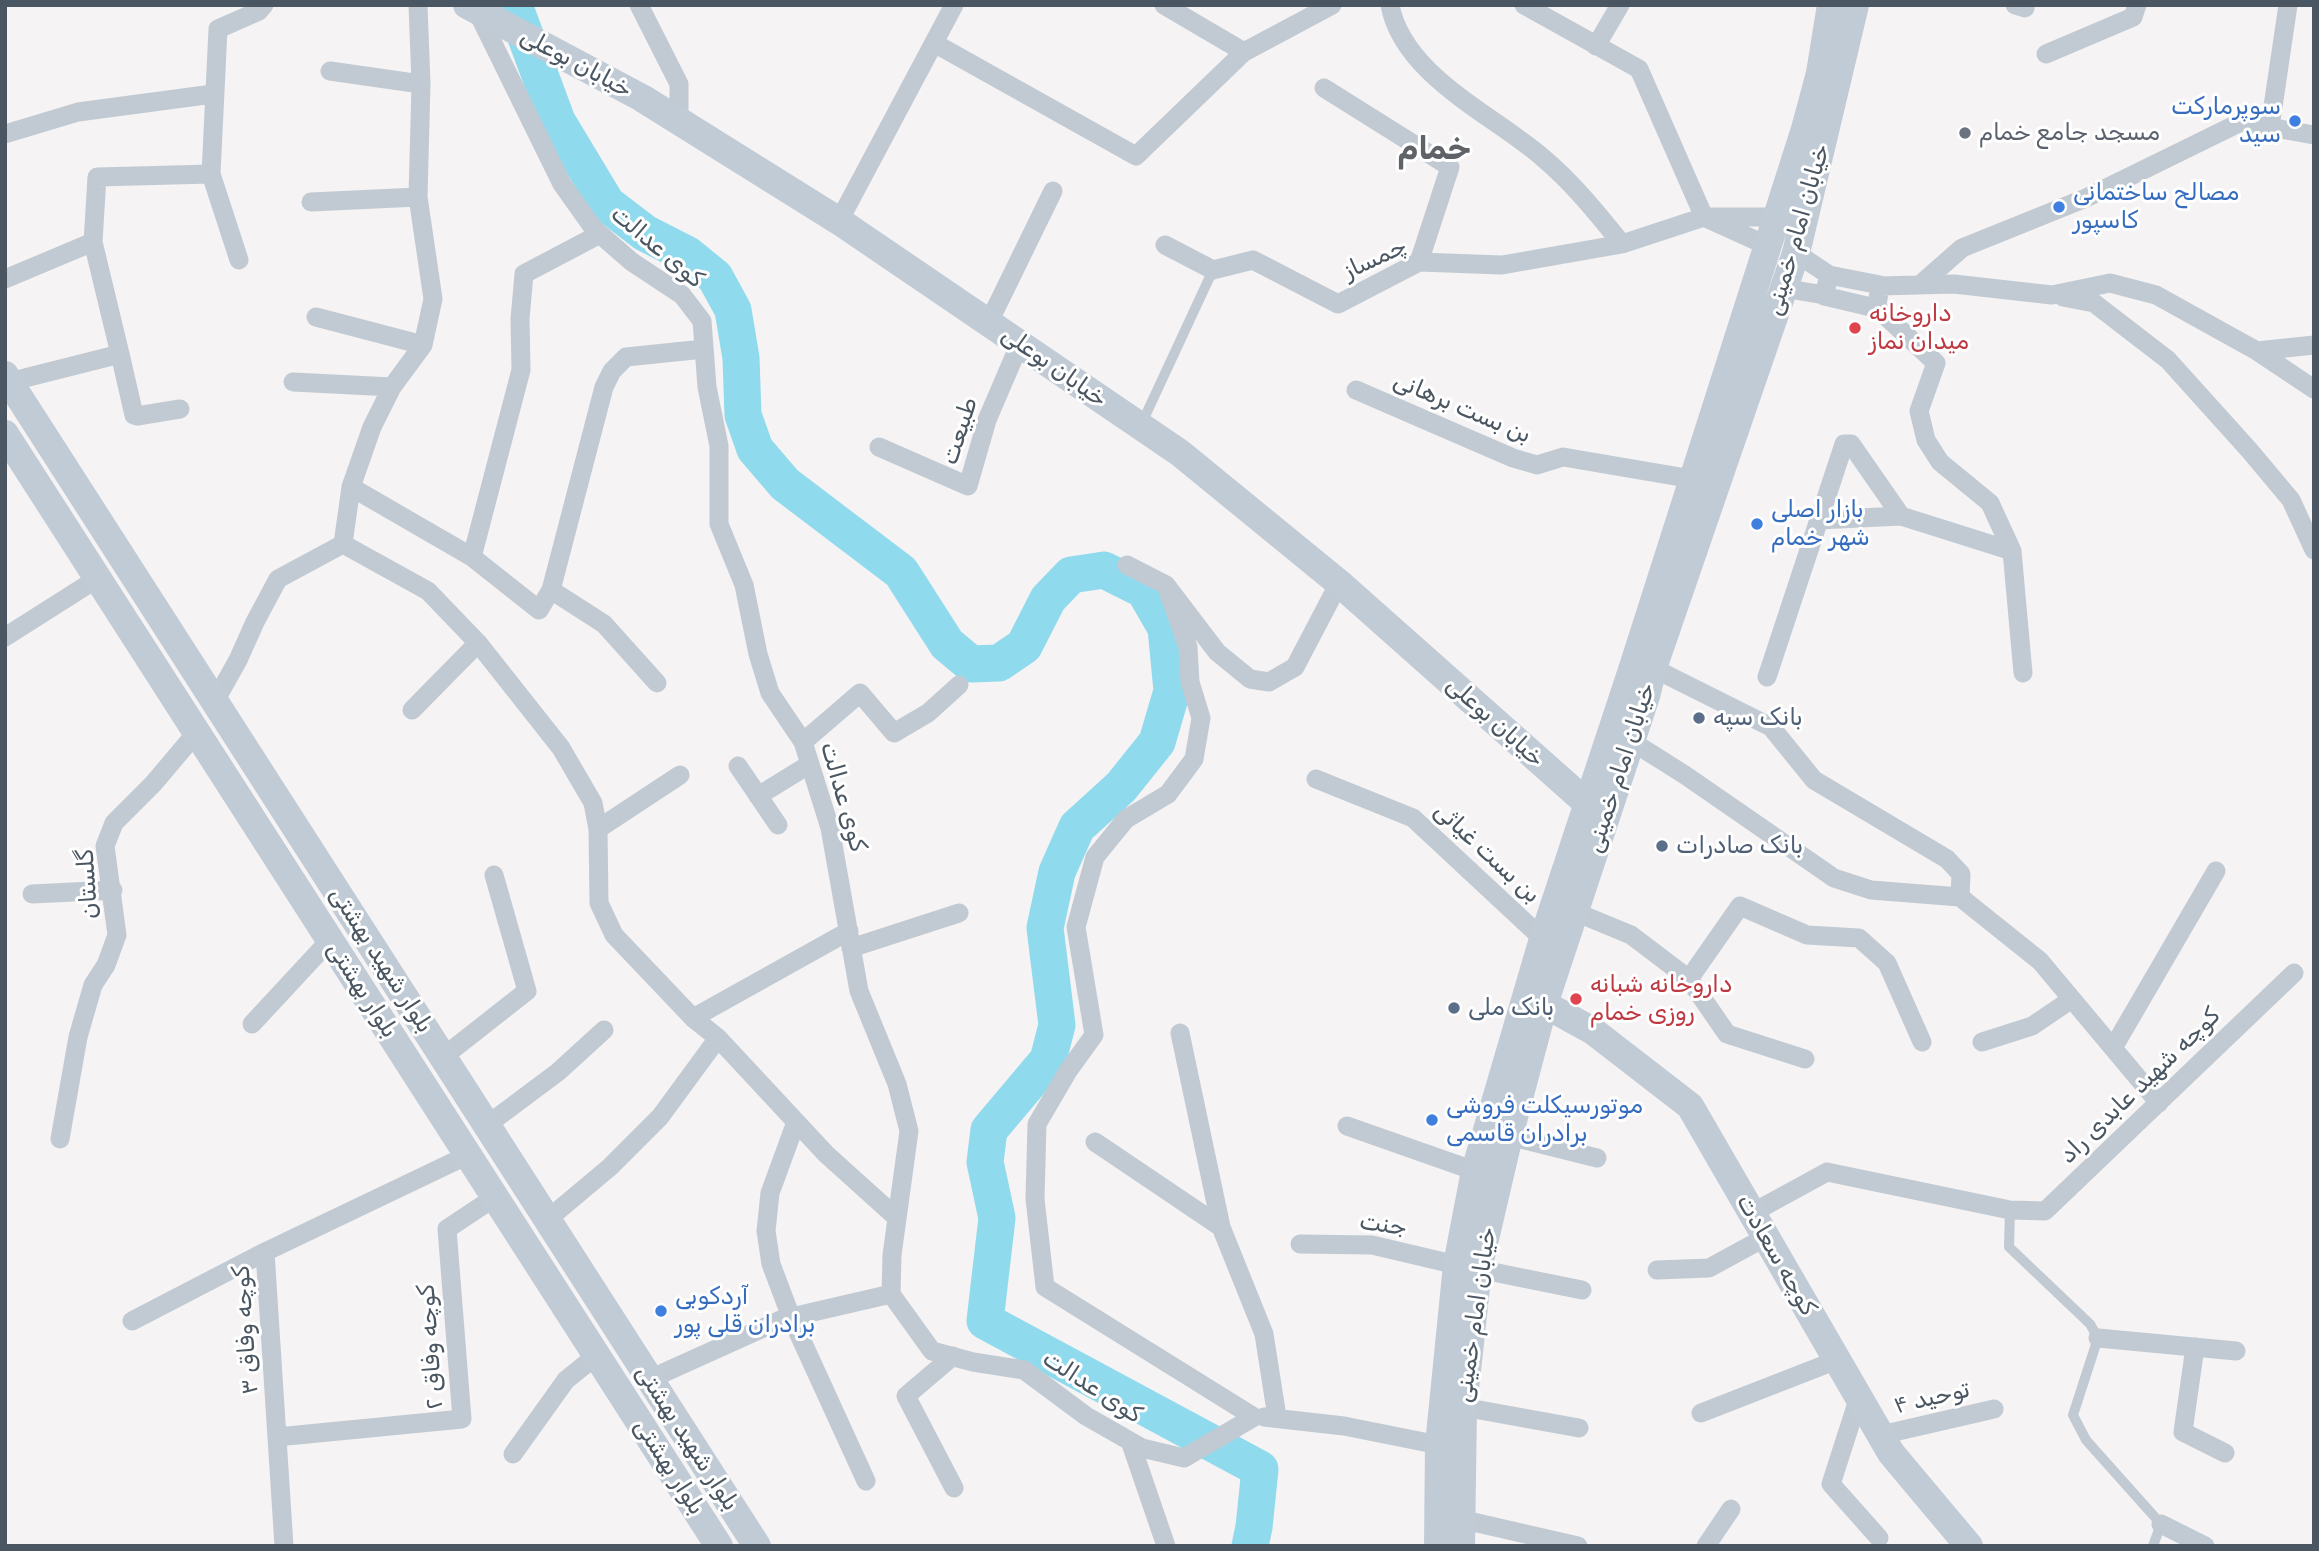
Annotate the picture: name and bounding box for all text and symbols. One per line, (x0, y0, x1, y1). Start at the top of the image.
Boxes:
street label: خیابان بوعلی (515, 22, 637, 104)
place label: سوپرمارکت سید (2171, 93, 2281, 149)
marker: سوپرمارکت سید (2287, 113, 2303, 129)
place label: مسجد جامع خمام (1979, 119, 2160, 147)
marker: مسجد جامع خمام (1957, 125, 1973, 141)
district label: خمام (1397, 131, 1471, 169)
street label: خیابان امام خمینی (1760, 141, 1836, 319)
place label: مصالح ساختمانی کاسپور (2073, 179, 2239, 235)
marker: مصالح ساختمانی کاسپور (2051, 199, 2067, 215)
street label: کوی عدالت (605, 200, 709, 294)
street label: چمساز (1339, 232, 1411, 286)
place label: داروخانه میدان نماز (1869, 300, 1969, 356)
street label: خیابان بوعلی (996, 320, 1112, 414)
marker: داروخانه میدان نماز (1847, 320, 1863, 336)
street label: بن بست برهانی (1389, 366, 1535, 450)
street label: طبيعت (936, 394, 984, 468)
place label: بازار اصلی شهر خمام (1771, 496, 1870, 552)
marker: بازار اصلی شهر خمام (1749, 516, 1765, 532)
street label: خیابان بوعلی (1440, 670, 1550, 774)
street label: خیابان امام خمینی (1580, 679, 1662, 857)
place label: بانک سپه (1713, 704, 1803, 732)
marker: بانک سپه (1691, 710, 1707, 726)
street label: کوی عدالت (814, 739, 872, 855)
street label: بن بست غیاثی (1428, 796, 1546, 910)
place label: بانک صادرات (1676, 832, 1803, 860)
marker: بانک صادرات (1654, 838, 1670, 854)
street label: گلستان (71, 848, 105, 920)
street label: بلوار شهید بهشتی (323, 881, 439, 1039)
street label: بلوار بهشتی (320, 936, 404, 1044)
place label: داروخانه شبانه روزی خمام (1590, 971, 1732, 1027)
marker: داروخانه شبانه روزی خمام (1568, 991, 1584, 1007)
place label: بانک ملی (1468, 994, 1554, 1022)
marker: بانک ملی (1446, 1000, 1462, 1016)
street label: کوچه شهید عابدی راد (2054, 1002, 2226, 1170)
place label: موتورسیکلت فروشی برادران قاسمی (1446, 1092, 1643, 1148)
marker: موتورسیکلت فروشی برادران قاسمی (1424, 1112, 1440, 1128)
street label: کوچه سعادت (1730, 1189, 1822, 1321)
street label: جنت (1358, 1207, 1408, 1243)
street label: خیابان امام خمینی (1449, 1225, 1503, 1405)
street label: کوچه وفاق ۳ (227, 1265, 265, 1395)
street label: کوچه وفاق ۲ (412, 1283, 450, 1411)
place label: آردکوبی برادران قلی پور (675, 1283, 815, 1339)
marker: آردکوبی برادران قلی پور (653, 1303, 669, 1319)
street label: کوی عدالت (1037, 1344, 1147, 1430)
street label: بلوار شهید بهشتی (629, 1359, 745, 1517)
street label: توحید ۴ (1891, 1375, 1973, 1421)
street label: بلوار بهشتی (627, 1413, 711, 1521)

